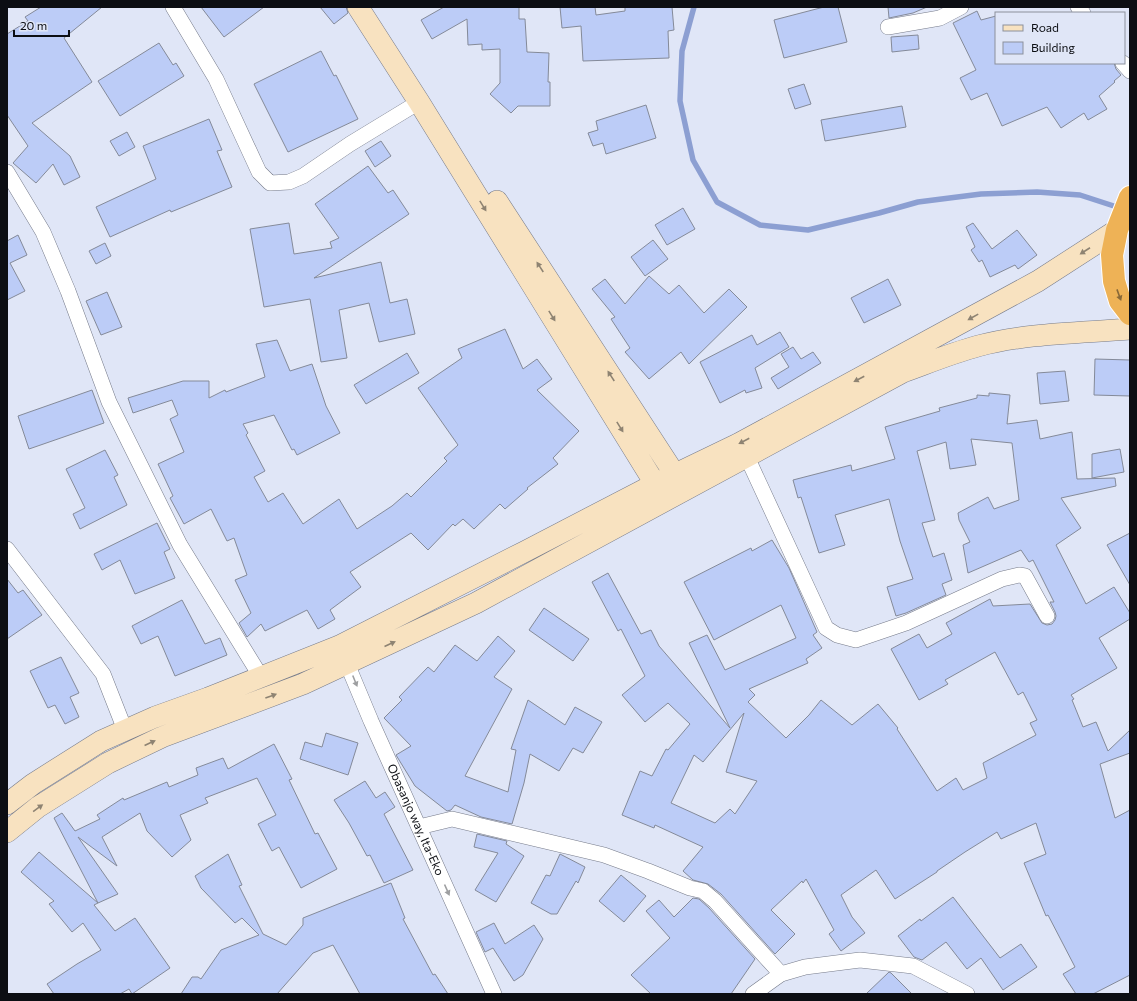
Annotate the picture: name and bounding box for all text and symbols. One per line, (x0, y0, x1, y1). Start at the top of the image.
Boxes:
scale bar (14, 12, 69, 38)
legend (995, 12, 1125, 64)
text: 20 m (20, 18, 47, 32)
text: Road (1031, 20, 1059, 34)
text: Building (1031, 40, 1075, 54)
one-way arrow (480, 200, 487, 212)
one-way arrow (1079, 247, 1090, 255)
one-way arrow (536, 262, 544, 272)
one-way arrow (1116, 290, 1122, 302)
one-way arrow (548, 311, 555, 322)
one-way arrow (967, 313, 978, 320)
one-way arrow (607, 371, 615, 381)
one-way arrow (853, 376, 864, 382)
one-way arrow (616, 421, 623, 433)
one-way arrow (738, 438, 750, 444)
one-way arrow (384, 641, 395, 647)
one-way arrow (353, 676, 359, 688)
one-way arrow (265, 692, 277, 698)
one-way arrow (144, 740, 155, 746)
street label: Obasanjo way, Ita-Eko (385, 761, 448, 877)
one-way arrow (32, 804, 43, 812)
one-way arrow (444, 884, 450, 895)

